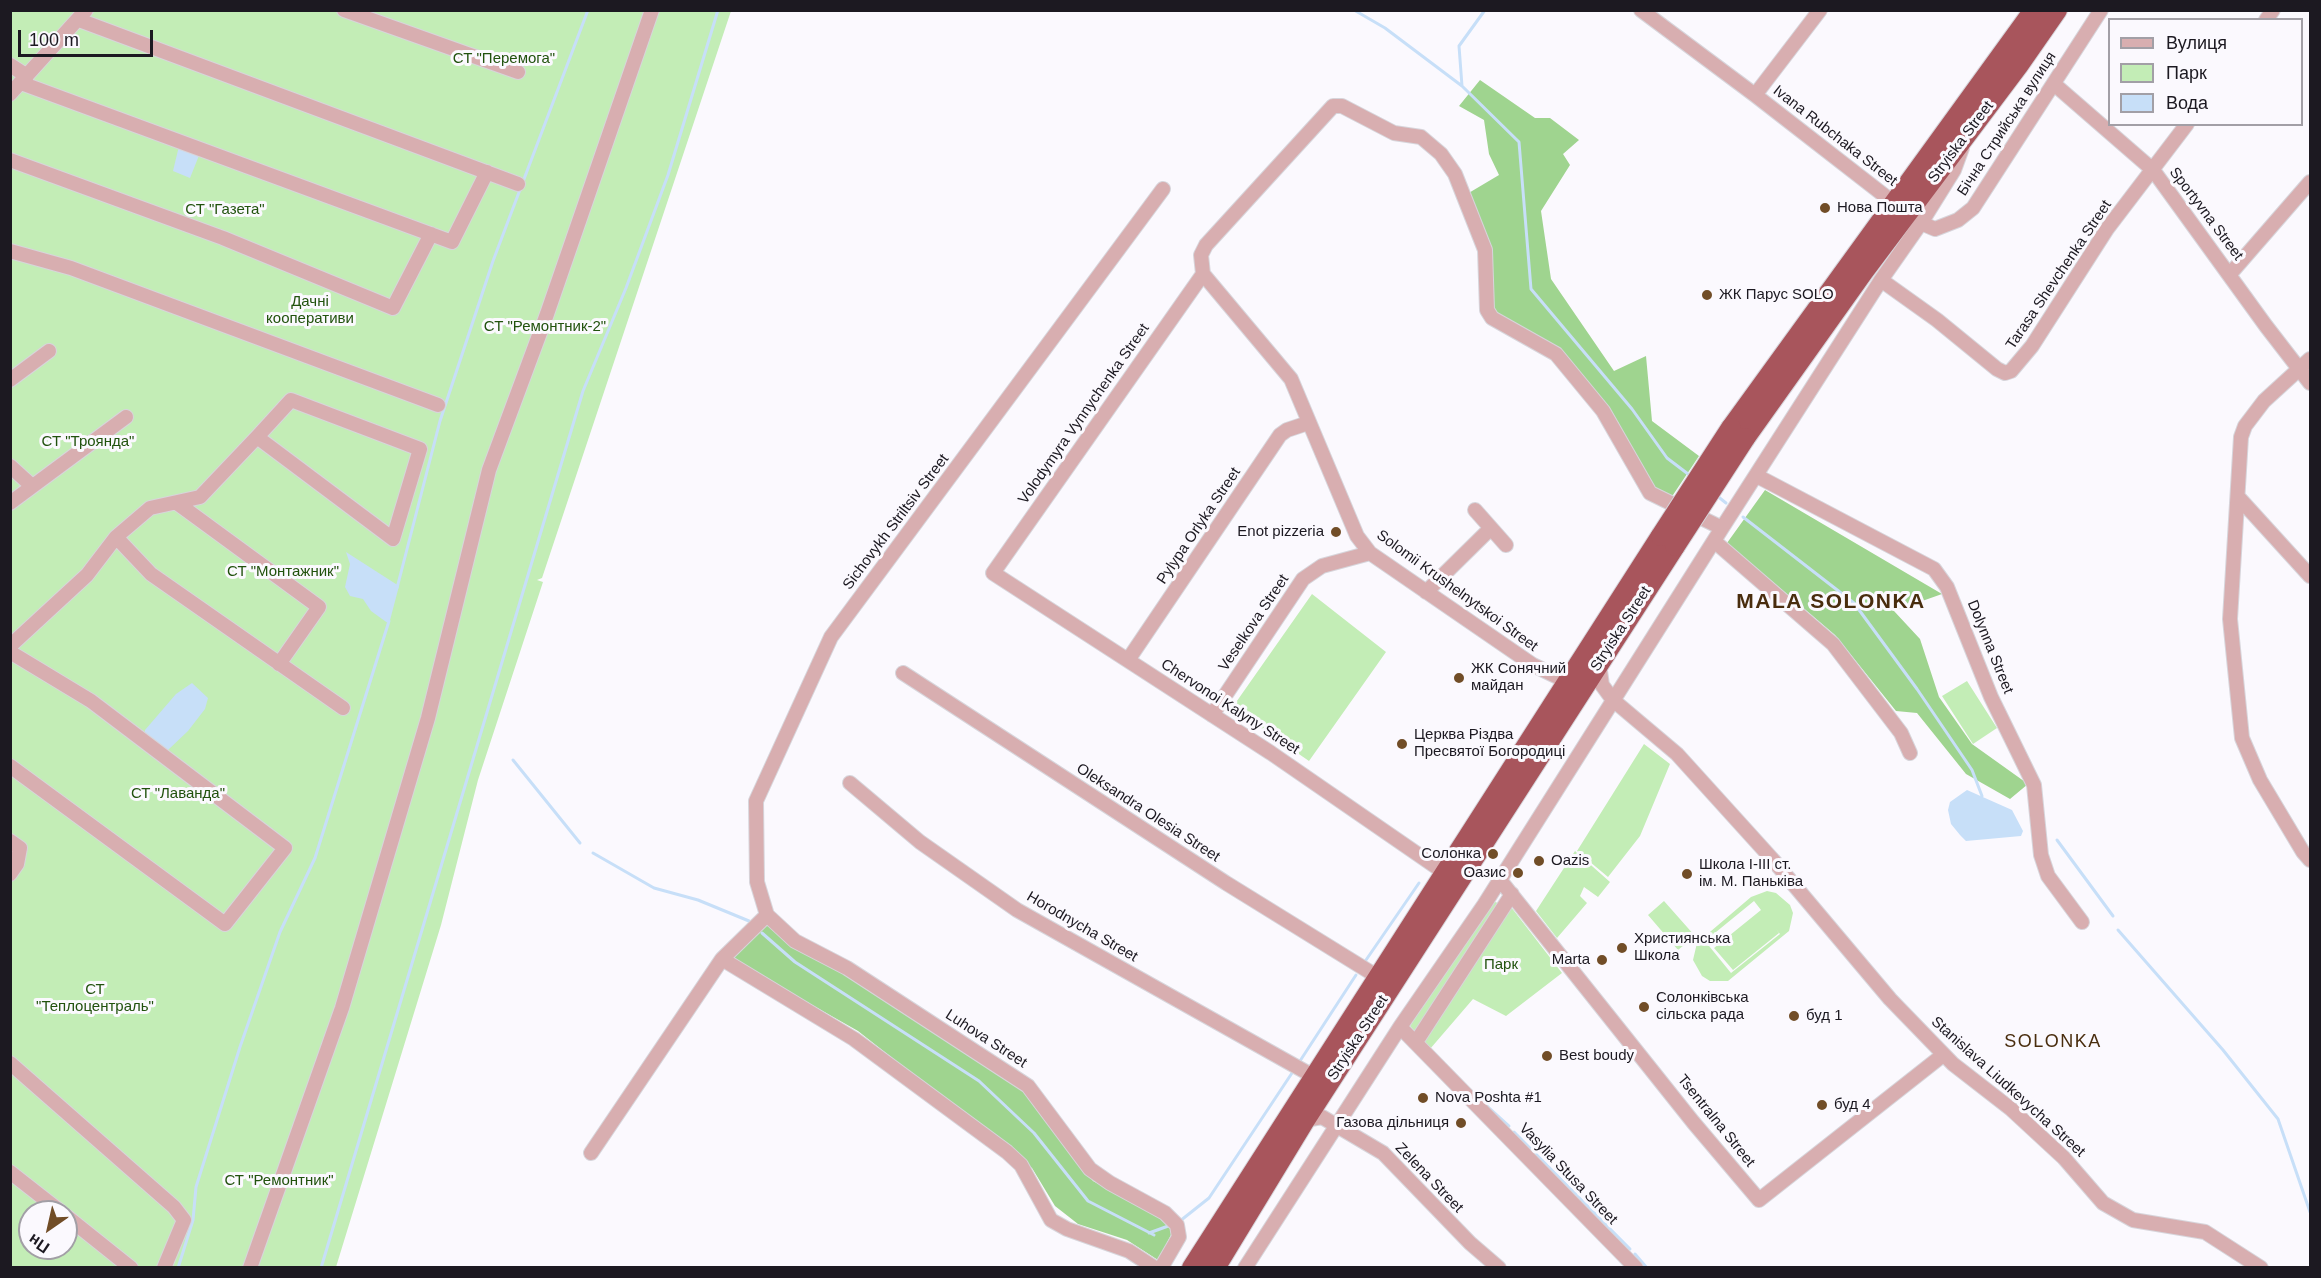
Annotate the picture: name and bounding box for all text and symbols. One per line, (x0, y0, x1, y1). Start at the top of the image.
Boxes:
scale bar (21, 18, 156, 56)
legend (2108, 18, 2303, 126)
text: 100 m (29, 30, 79, 50)
text: Вулиця (2166, 33, 2227, 53)
street label: Бічна Стрийська вулиця (1954, 49, 2060, 199)
park label: СТ "Перемога" (453, 50, 555, 68)
text: Парк (2166, 63, 2207, 83)
street label: Ivana Rubchaka Street (1769, 82, 1901, 190)
text: Вода (2166, 93, 2208, 113)
street label: Stryiska Street (1924, 98, 1998, 186)
street label: Sportyvna Street (2165, 164, 2247, 264)
street label: Tarasa Shevchenka Street (2002, 197, 2116, 353)
place label: Нова Пошта (1837, 199, 1923, 217)
park label: СТ "Газета" (185, 201, 265, 219)
marker: Нова Пошта (1818, 201, 1832, 215)
place label: ЖК Парус SOLO (1719, 286, 1834, 304)
marker: ЖК Парус SOLO (1700, 288, 1714, 302)
park label: Дачні кооперативи (266, 293, 354, 328)
park label: СТ "Ремонтник-2" (484, 318, 606, 336)
street label: Volodymyra Vynnychenka Street (1015, 320, 1153, 508)
park label: СТ "Троянда" (42, 433, 134, 451)
street label: Sichovykh Striltsiv Street (839, 451, 953, 593)
street label: Pylypa Orlyka Street (1153, 464, 1245, 588)
place label: Enot pizzeria (1237, 523, 1324, 541)
marker: Enot pizzeria (1329, 525, 1343, 539)
street label: Solomii Krushelnytskoi Street (1373, 526, 1541, 656)
park label: СТ "Монтажник" (227, 563, 339, 581)
street label: Veselkova Street (1215, 571, 1293, 675)
street label: Stryiska Street (1587, 583, 1655, 675)
district label: MALA SOLONKA (1736, 589, 1926, 615)
street label: Dolynna Street (1963, 598, 2017, 696)
street label: Chervonoi Kalyny Street (1157, 655, 1303, 759)
place label: ЖК Сонячний майдан (1471, 660, 1566, 695)
marker: ЖК Сонячний майдан (1452, 671, 1466, 685)
place label: Церква Різдва Пресвятої Богородиці (1414, 726, 1565, 761)
marker: Церква Різдва Пресвятої Богородиці (1395, 737, 1409, 751)
street label: Oleksandra Olesia Street (1073, 760, 1223, 866)
park label: СТ "Лаванда" (131, 785, 225, 803)
place label: Солонка (1421, 845, 1481, 863)
marker: Солонка (1486, 847, 1500, 861)
place label: Oazis (1551, 852, 1589, 870)
marker: Oazis (1532, 854, 1546, 868)
place label: Школа І-ІІІ ст. ім. М. Паньківа (1699, 856, 1803, 891)
place label: Оазис (1463, 864, 1506, 882)
marker: Оазис (1511, 866, 1525, 880)
marker: Школа І-ІІІ ст. ім. М. Паньківа (1680, 867, 1694, 881)
street label: Horodnycha Street (1023, 888, 1141, 966)
place label: Християнська Школа (1634, 930, 1730, 965)
marker: Християнська Школа (1615, 941, 1629, 955)
place label: Marta (1552, 951, 1590, 969)
marker: Marta (1595, 953, 1609, 967)
park label: Парк (1484, 956, 1518, 974)
park label: СТ "Теплоцентраль" (36, 981, 154, 1016)
place label: Солонківська сільска рада (1656, 989, 1749, 1024)
street label: Stryiska Street (1324, 992, 1392, 1084)
marker: Солонківська сільска рада (1637, 1000, 1651, 1014)
street label: Luhova Street (942, 1006, 1030, 1072)
place label: буд 1 (1806, 1007, 1843, 1025)
marker: буд 1 (1787, 1009, 1801, 1023)
street label: Stanislava Liudkevycha Street (1927, 1013, 2089, 1161)
district label: SOLONKA (2004, 1031, 2102, 1053)
place label: Best boudy (1559, 1047, 1634, 1065)
marker: Best boudy (1540, 1049, 1554, 1063)
street label: Tsentralna Street (1673, 1071, 1759, 1171)
place label: Nova Poshta #1 (1435, 1089, 1542, 1107)
marker: Nova Poshta #1 (1416, 1091, 1430, 1105)
place label: буд 4 (1834, 1096, 1871, 1114)
marker: буд 4 (1815, 1098, 1829, 1112)
place label: Газова дільниця (1336, 1114, 1449, 1132)
marker: Газова дільниця (1454, 1116, 1468, 1130)
street label: Vasylia Stusa Street (1515, 1120, 1621, 1228)
street label: Zelena Street (1391, 1139, 1467, 1217)
park label: СТ "Ремонтник" (224, 1172, 334, 1190)
north arrow (18, 1200, 78, 1260)
text: Пн (25, 1231, 52, 1257)

